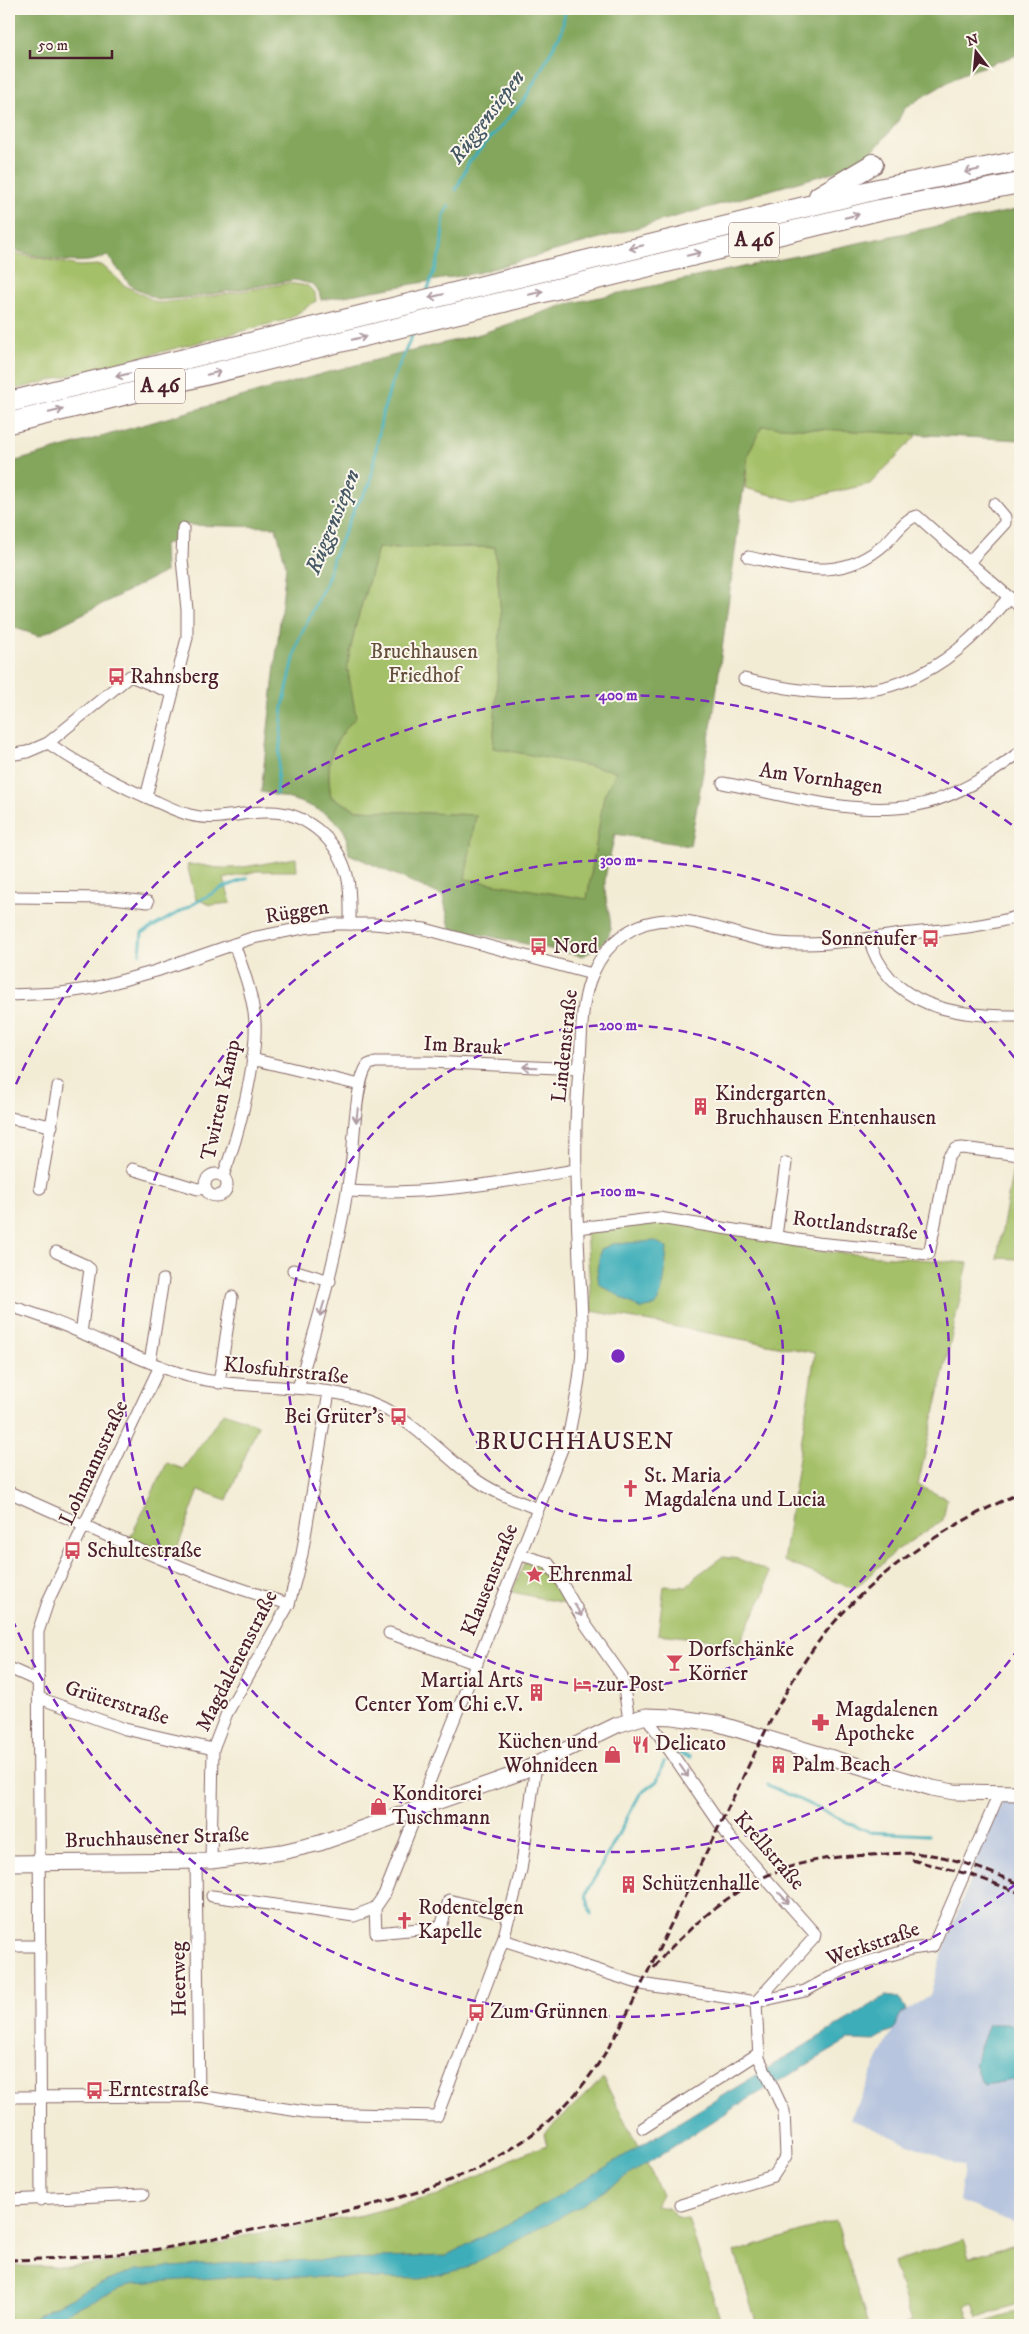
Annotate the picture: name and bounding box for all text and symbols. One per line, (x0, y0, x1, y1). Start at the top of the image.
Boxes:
scale bar (30, 28, 112, 60)
north arrow (952, 28, 1002, 78)
text: N (965, 30, 981, 51)
text: 50 m (38, 36, 68, 55)
water label: Rüggensiepen (442, 65, 531, 170)
one-way arrow (965, 166, 981, 176)
one-way arrow (844, 211, 860, 220)
road number: A 46 (729, 222, 779, 258)
one-way arrow (629, 243, 645, 252)
one-way arrow (686, 249, 702, 258)
one-way arrow (528, 288, 544, 298)
one-way arrow (428, 292, 444, 301)
one-way arrow (351, 332, 367, 342)
road number: A 46 (135, 368, 185, 404)
one-way arrow (206, 368, 222, 377)
one-way arrow (116, 371, 132, 380)
one-way arrow (48, 406, 64, 415)
water label: Rüggensiepen (299, 466, 366, 579)
park label: Bruchhausen Friedhof (370, 639, 478, 689)
place label: Rahnsberg (130, 664, 219, 690)
bus stop icon: Rahnsberg (106, 667, 126, 687)
text: 400 m (597, 686, 638, 705)
street label: Am Vornhagen (758, 757, 885, 801)
text: 300 m (600, 851, 637, 870)
street label: Rüggen (263, 894, 331, 930)
place label: Sonnenufer (821, 926, 917, 952)
bus stop icon: Sonnenufer (921, 929, 941, 949)
place label: Nord (553, 934, 599, 960)
bus stop icon: Nord (529, 937, 549, 957)
street label: Lindenstraße (546, 988, 584, 1104)
text: 200 m (599, 1016, 638, 1035)
street label: Im Brauk (423, 1031, 504, 1061)
street label: Twirten Kamp (196, 1037, 246, 1163)
one-way arrow (522, 1063, 538, 1072)
place label: Kindergarten Bruchhausen Entenhausen (715, 1081, 936, 1131)
building icon: Kindergarten Bruchhausen Entenhausen (691, 1096, 711, 1116)
one-way arrow (352, 1107, 362, 1123)
text: 100 m (600, 1182, 637, 1201)
street label: Rottlandstraße (791, 1205, 919, 1247)
one-way arrow (316, 1301, 326, 1317)
centre of rings (609, 1347, 627, 1365)
street label: Klosfuhrstraße (222, 1351, 350, 1391)
street label: Lohmannstraße (54, 1396, 134, 1530)
place label: Bei Grüter's (284, 1404, 384, 1430)
bus stop icon: Bei Grüter's (388, 1407, 408, 1427)
district label: BRUCHHAUSEN (476, 1427, 674, 1457)
place label: St. Maria Magdalena und Lucia (644, 1463, 826, 1513)
church icon: St. Maria Magdalena und Lucia (620, 1478, 640, 1498)
street label: Klausenstraße (456, 1520, 524, 1640)
place label: Schultestraße (87, 1538, 202, 1564)
bus stop icon: Schultestraße (63, 1541, 83, 1561)
place label: Ehrenmal (548, 1562, 633, 1588)
place icon: Ehrenmal (524, 1565, 544, 1585)
street label: Magdalenenstraße (190, 1586, 284, 1736)
one-way arrow (573, 1602, 583, 1617)
place label: Dorfschänke Körner (688, 1637, 794, 1687)
bar icon: Dorfschänke Körner (664, 1652, 684, 1672)
place label: Martial Arts Center Yom Chi e.V. (355, 1668, 523, 1718)
place label: zur Post (597, 1672, 665, 1698)
street label: Grüterstraße (62, 1675, 173, 1731)
hotel icon: zur Post (573, 1675, 593, 1695)
building icon: Martial Arts Center Yom Chi e.V. (527, 1683, 547, 1703)
place label: Magdalenen Apotheke (835, 1697, 938, 1747)
pharmacy icon: Magdalenen Apotheke (811, 1712, 831, 1732)
place label: Küchen und Wohnideen (498, 1729, 599, 1779)
place label: Delicato (655, 1731, 726, 1757)
restaurant icon: Delicato (631, 1734, 651, 1754)
shop icon: Küchen und Wohnideen (602, 1744, 622, 1764)
place label: Palm Beach (792, 1752, 891, 1778)
building icon: Palm Beach (768, 1755, 788, 1775)
one-way arrow (679, 1764, 689, 1778)
place label: Konditorei Tuschmann (392, 1781, 490, 1831)
shop icon: Konditorei Tuschmann (368, 1796, 388, 1816)
street label: Krellstraße (728, 1806, 810, 1896)
street label: Bruchhausener Straße (64, 1822, 250, 1854)
place label: Schützenhalle (642, 1871, 760, 1897)
building icon: Schützenhalle (618, 1874, 638, 1894)
one-way arrow (778, 1892, 790, 1905)
place label: Rodentelgen Kapelle (418, 1895, 524, 1945)
church icon: Rodentelgen Kapelle (394, 1910, 414, 1930)
street label: Werkstraße (822, 1916, 923, 1972)
street label: Heerweg (165, 1940, 193, 2017)
place label: Zum Grünnen (490, 1999, 608, 2025)
bus stop icon: Zum Grünnen (466, 2002, 486, 2022)
place label: Erntestraße (108, 2077, 209, 2103)
bus stop icon: Erntestraße (84, 2080, 104, 2100)

